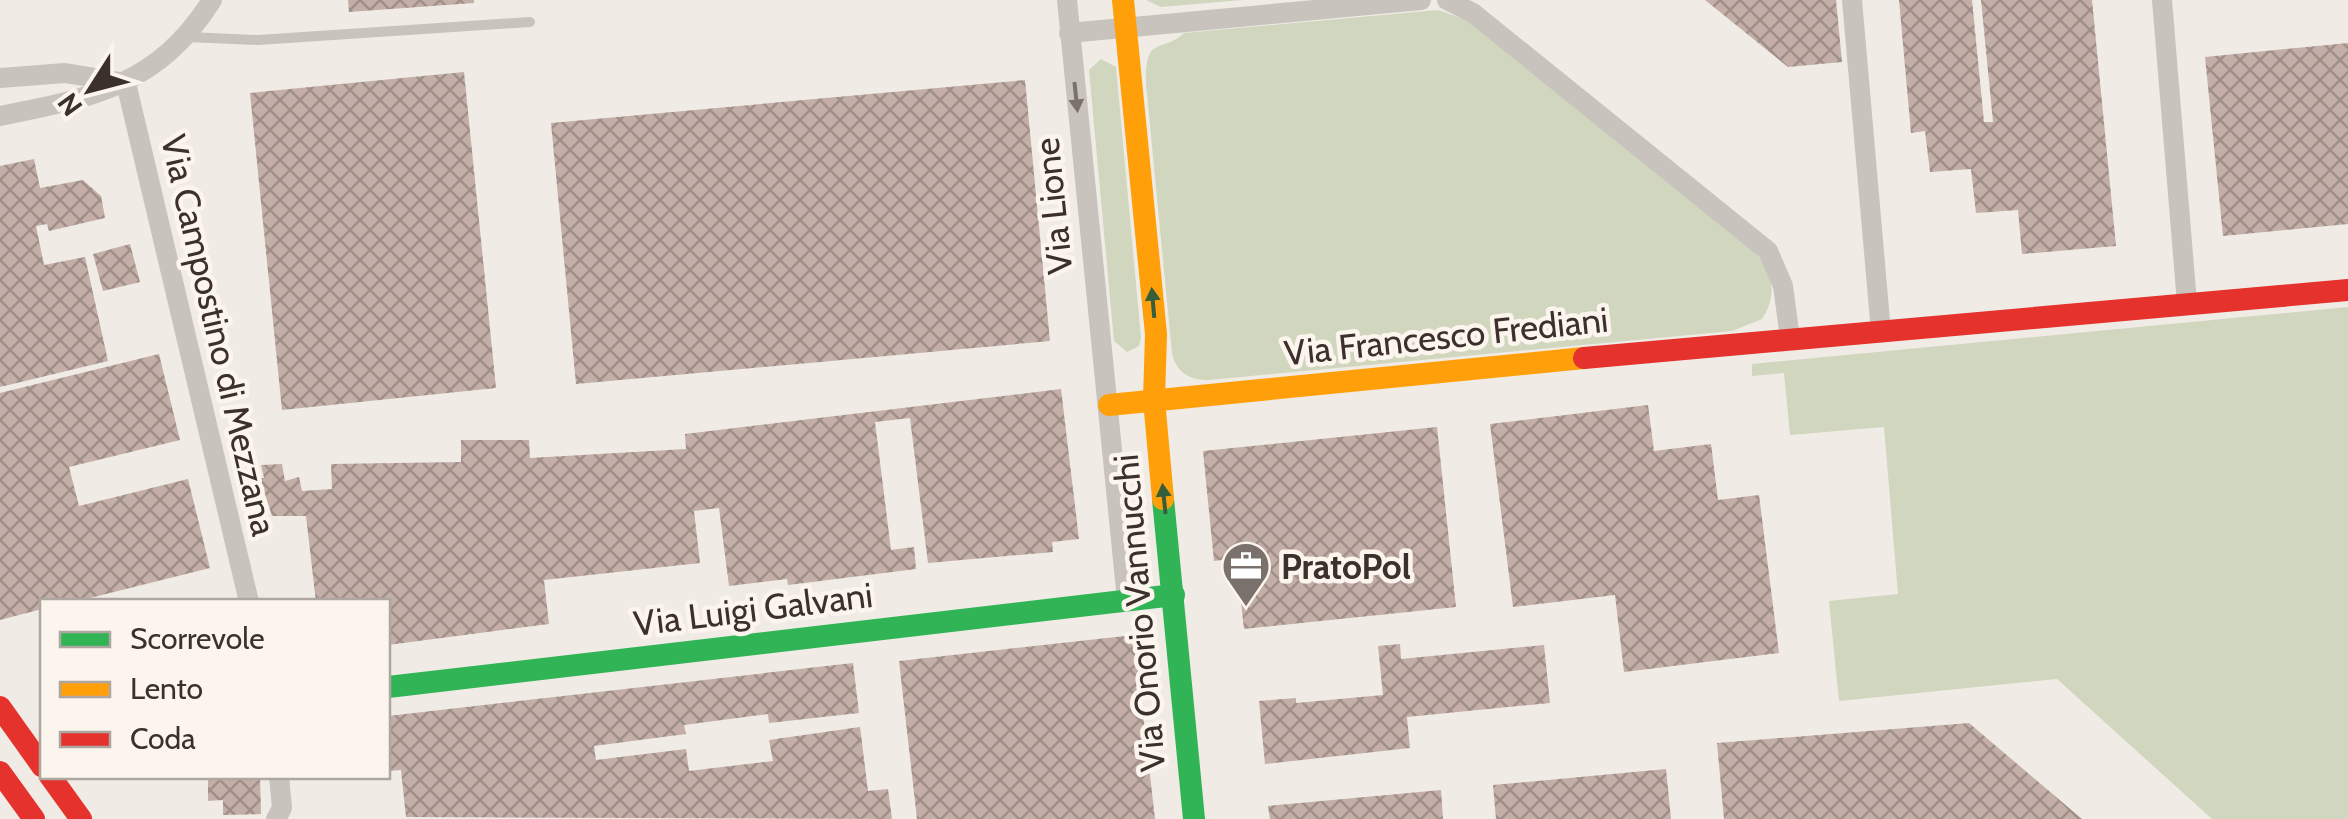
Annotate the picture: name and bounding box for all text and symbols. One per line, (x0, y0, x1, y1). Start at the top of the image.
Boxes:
north arrow (40, 40, 140, 140)
one-way arrow (1068, 82, 1084, 113)
text: N (50, 87, 89, 123)
street label: Via Campostino di Mezzana (152, 130, 286, 540)
street label: Via Lione (1024, 136, 1082, 276)
one-way arrow (1144, 286, 1160, 318)
street label: Via Francesco Frediani (1282, 298, 1610, 374)
street label: Via Onorio Vannucchi (1104, 453, 1174, 773)
one-way arrow (1156, 482, 1172, 514)
office icon: PratoPol (1220, 540, 1272, 608)
place label: PratoPol (1281, 545, 1411, 588)
street label: Via Luigi Galvani (631, 573, 875, 645)
legend (40, 599, 390, 779)
text: Scorrevole (130, 620, 265, 657)
text: Lento (130, 670, 203, 707)
text: Coda (130, 720, 196, 757)

